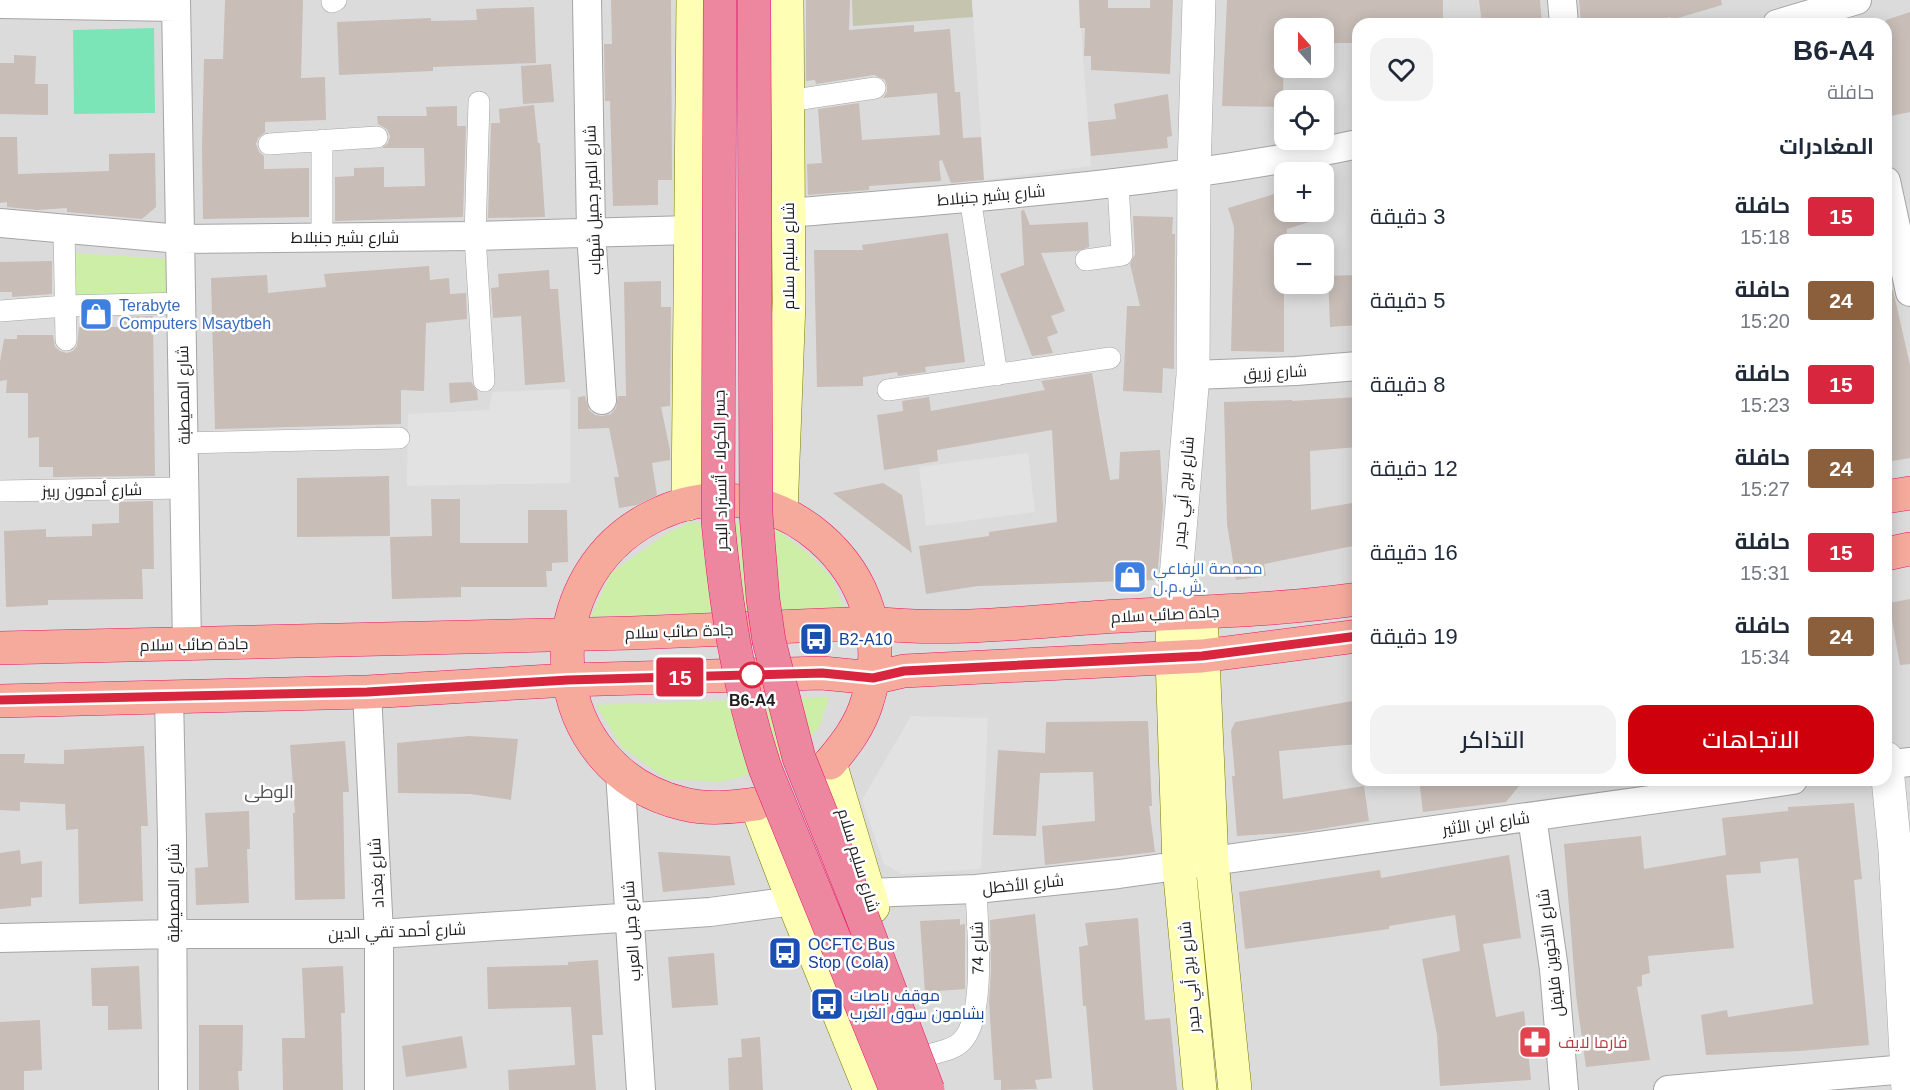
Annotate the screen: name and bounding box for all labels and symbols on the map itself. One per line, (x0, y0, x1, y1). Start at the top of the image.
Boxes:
north arrow (1274, 18, 1334, 78)
street label: شارع المير جميل شهاب (581, 125, 607, 275)
street label: شارع بشير جنبلاط (936, 182, 1046, 212)
street label: شارع سليم سلام (780, 202, 800, 310)
street label: شارع بشير جنبلاط (291, 229, 399, 249)
shop icon: Terabyte Computers Msaytbeh (78, 296, 114, 332)
place label: Terabyte Computers Msaytbeh (119, 297, 271, 332)
street label: شارع المصيطبة (174, 345, 196, 445)
street label: شارع زريق (1243, 362, 1307, 386)
street label: جسر الكولا - أتستراد البحر (710, 389, 731, 552)
street label: شارع برج أبي حيدر (1169, 436, 1202, 550)
street label: شارع أدمون ربيز (41, 480, 142, 503)
shop icon: محمصة الرفاعي ش.م.ل. (1112, 559, 1148, 595)
place label: محمصة الرفاعي ش.م.ل. (1153, 560, 1263, 598)
street label: جادة صائب سلام (1110, 603, 1220, 629)
street label: جادة صائب سلام (624, 621, 734, 645)
bus stop icon: B2-A10 (798, 621, 834, 657)
place label: B2-A10 (839, 631, 892, 648)
street label: جادة صائب سلام (140, 635, 249, 657)
line badge: 15 (653, 658, 707, 696)
marker: B6-A4 (739, 662, 765, 688)
place label: B6-A4 (729, 692, 775, 709)
district label: الوطى (244, 782, 294, 803)
street label: شارع سليم سلام (832, 806, 882, 915)
street label: شارع ابن الأثير (1440, 809, 1531, 841)
street label: شارع بغداد (366, 837, 390, 909)
street label: شارع المصيطبة (165, 843, 185, 943)
street label: شارع الأخطل (981, 872, 1065, 900)
street label: شارع جبل العرب (619, 880, 646, 982)
street label: شارع الأخوين فليفل (1534, 888, 1570, 1018)
street label: شارع أحمد تقي الدين (328, 920, 467, 947)
street label: شارع برج أبي حيدر (1175, 920, 1208, 1034)
street label: شارع 74 (969, 921, 989, 975)
bus stop icon: OCFTC Bus Stop (Cola) (767, 935, 803, 971)
place label: OCFTC Bus Stop (Cola) (808, 936, 895, 971)
bus stop icon: موقف باصات بشامون سوق الغرب (809, 986, 845, 1022)
place label: موقف باصات بشامون سوق الغرب (850, 987, 984, 1024)
pharmacy icon: فارما لايف (1517, 1024, 1553, 1060)
place label: فارما لايف (1558, 1034, 1628, 1052)

